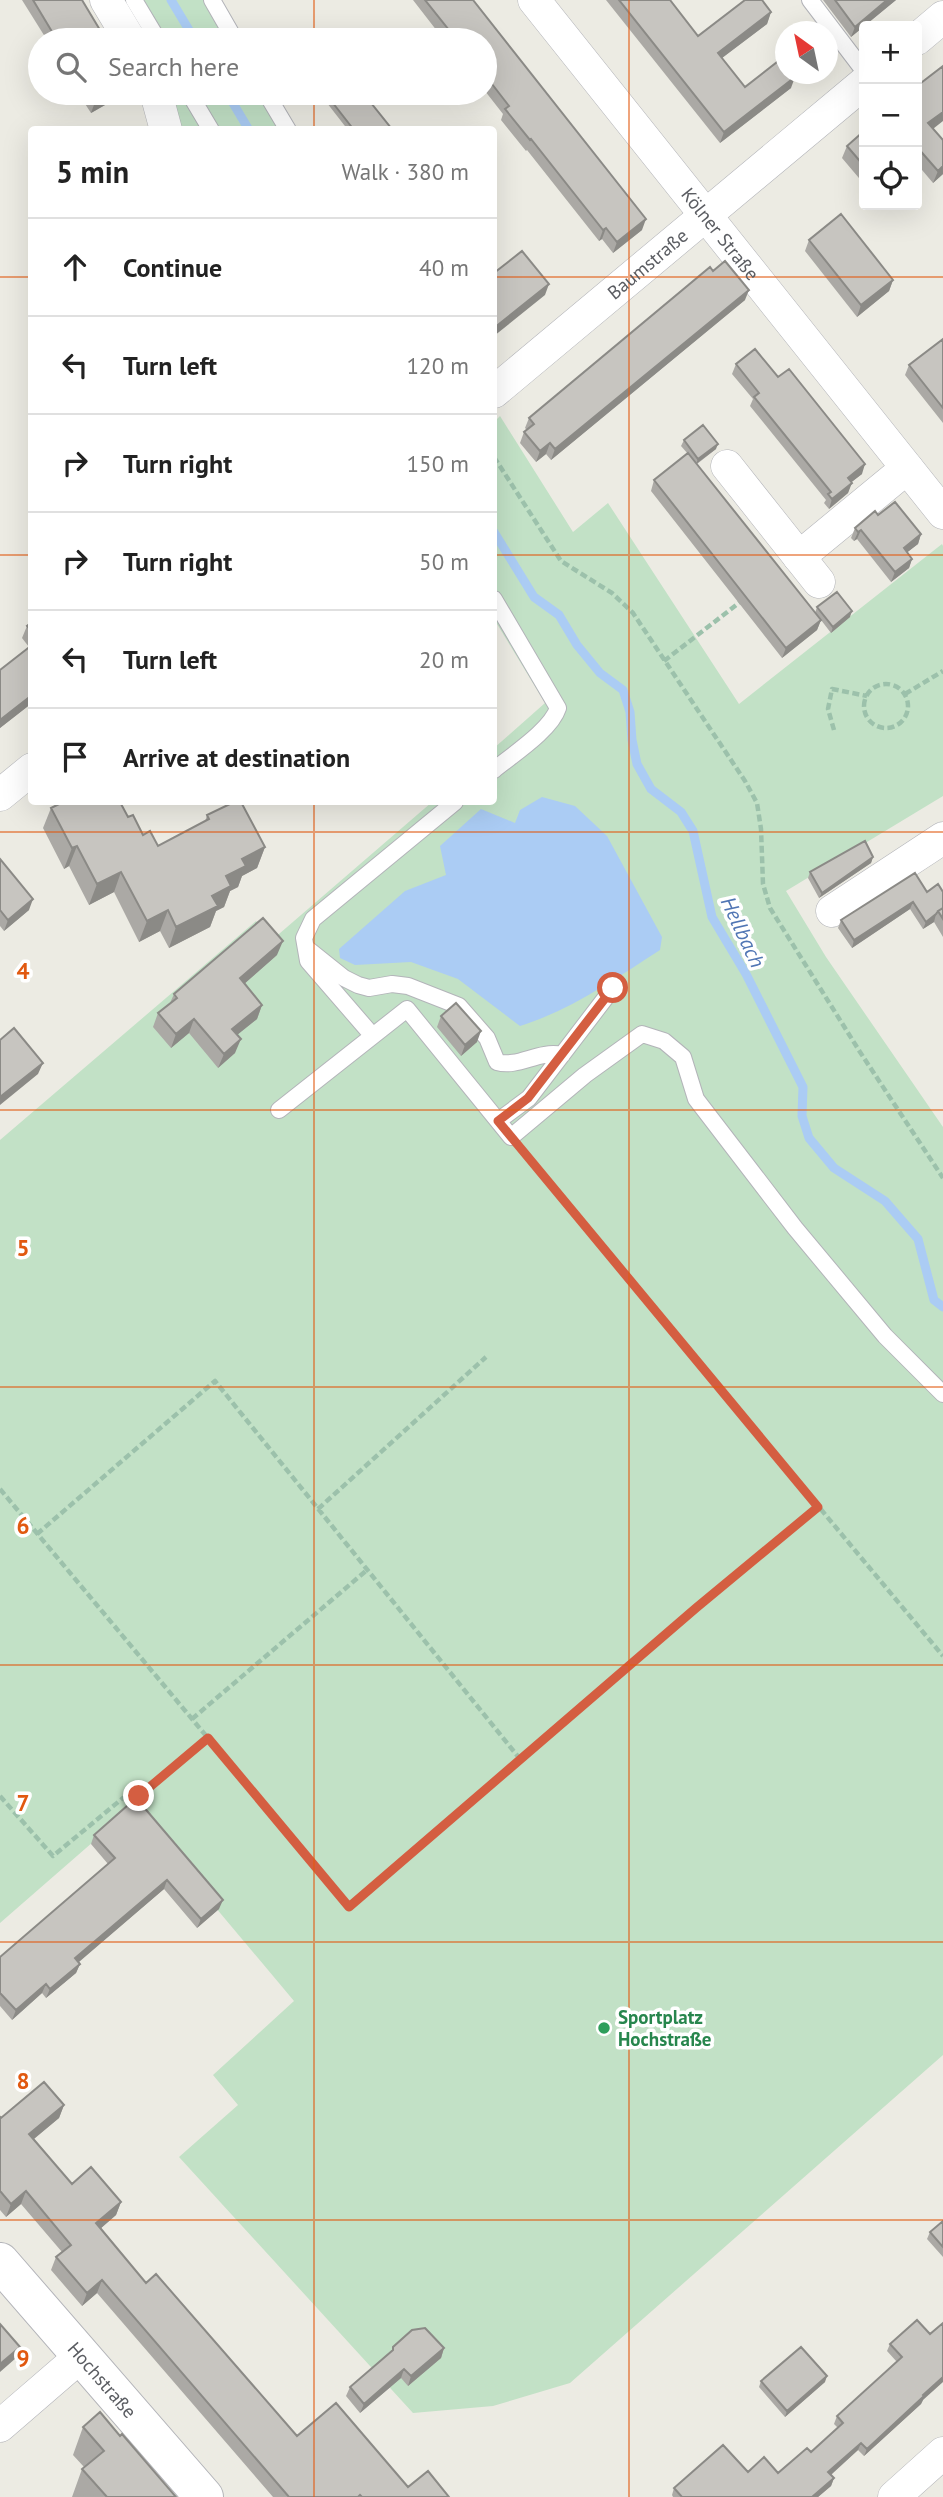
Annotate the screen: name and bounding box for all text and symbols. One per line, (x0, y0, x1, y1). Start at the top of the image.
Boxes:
north arrow (775, 21, 838, 84)
map controls (859, 21, 922, 210)
button: + (859, 21, 922, 84)
search box (28, 28, 497, 105)
icon: search (52, 48, 90, 86)
text: Search here (108, 50, 239, 83)
button: − (859, 84, 922, 147)
button: locate (859, 147, 922, 210)
text: 5 min (56, 152, 129, 191)
text: Walk · 380 m (342, 157, 469, 186)
street label: Kölner Straße (676, 183, 765, 285)
street label: Baumstraße (602, 223, 693, 304)
icon: ahead (56, 248, 94, 286)
text: Continue (123, 251, 222, 284)
text: 40 m (419, 253, 469, 282)
icon: left (56, 346, 94, 384)
text: Turn left (123, 349, 217, 382)
text: 120 m (407, 351, 469, 380)
icon: right (56, 444, 94, 482)
text: Turn right (123, 447, 232, 480)
text: 150 m (407, 449, 469, 478)
icon: right (56, 542, 94, 580)
text: Turn right (123, 545, 232, 578)
text: 50 m (419, 547, 469, 576)
icon: left (56, 640, 94, 678)
text: Turn left (123, 643, 217, 676)
text: 20 m (419, 645, 469, 674)
icon: arrive (56, 738, 94, 776)
text: Arrive at destination (123, 741, 350, 774)
water label: Hellbach (715, 892, 771, 972)
text: 4 (16, 956, 30, 985)
route start (597, 972, 628, 1003)
text: 5 (16, 1233, 30, 1262)
text: 6 (16, 1511, 30, 1540)
route end (123, 1780, 154, 1811)
text: 7 (16, 1788, 30, 1817)
place label: Sportplatz Hochstraße (618, 2005, 712, 2051)
marker: Sportplatz Hochstraße (596, 2020, 612, 2036)
text: 8 (16, 2066, 30, 2095)
street label: Hochstraße (63, 2337, 142, 2423)
text: 9 (16, 2343, 30, 2372)

